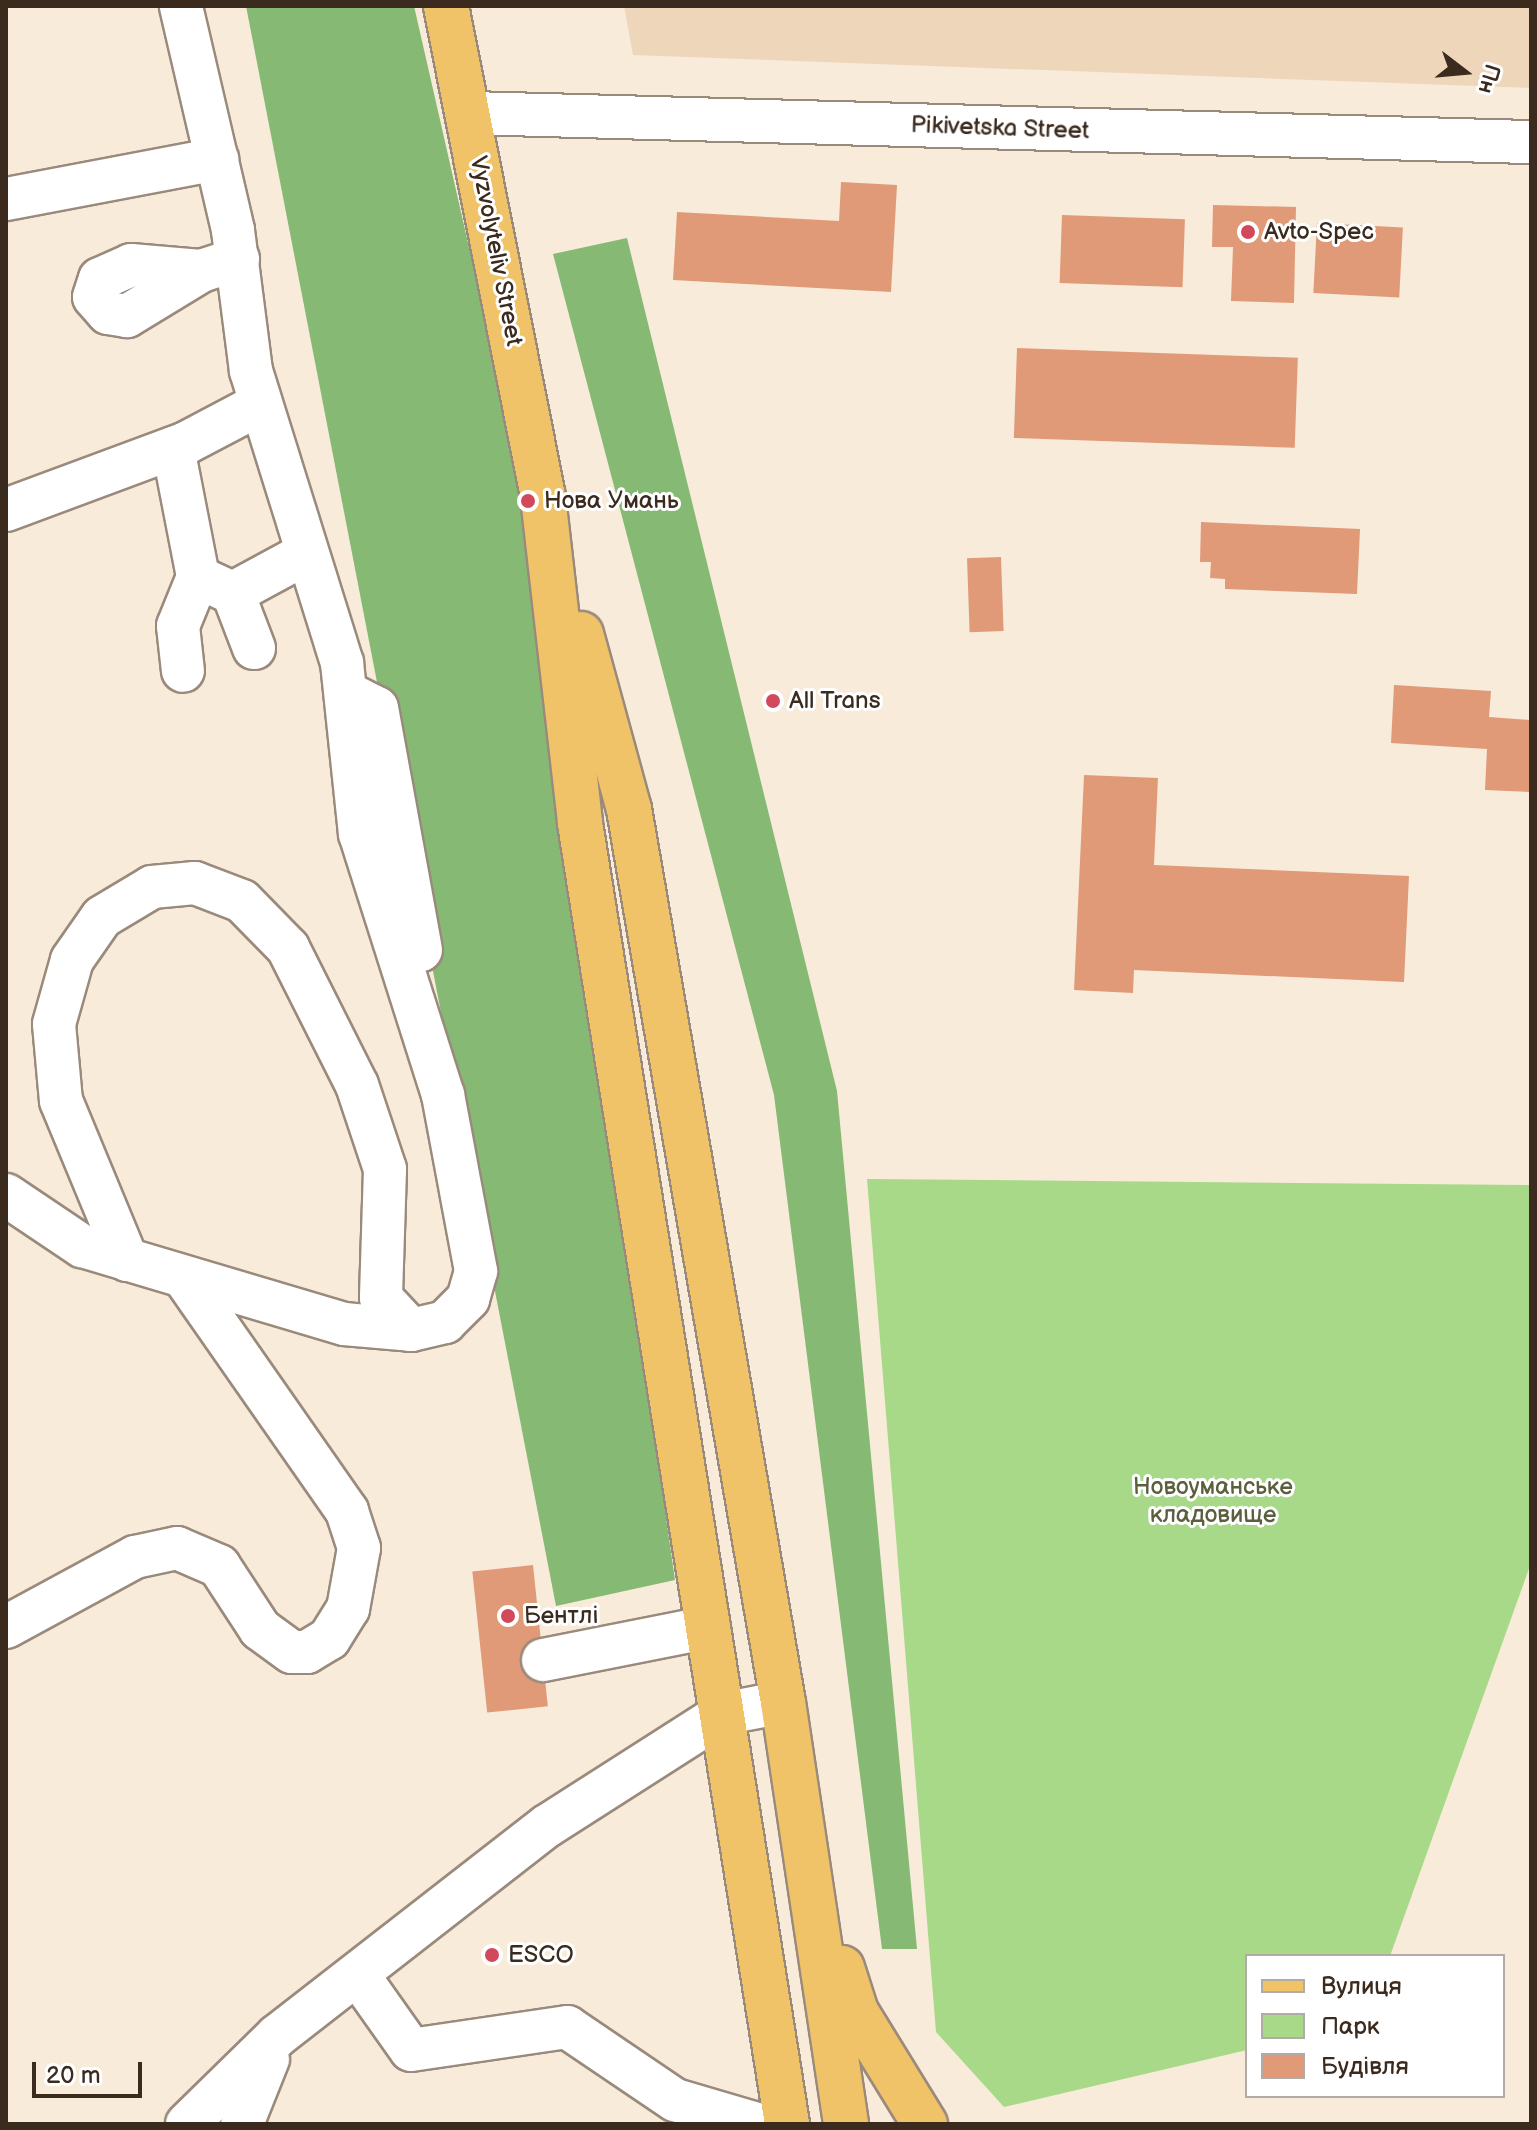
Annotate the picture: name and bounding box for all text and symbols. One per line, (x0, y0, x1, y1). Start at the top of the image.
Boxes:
north arrow (1425, 32, 1505, 112)
text: Пн (1472, 61, 1506, 97)
street label: Pikivetska Street (910, 110, 1090, 146)
street label: Vyzvolyteliv Street (463, 153, 529, 349)
place label: Avto-Spec (1264, 218, 1374, 246)
marker: Avto-Spec (1239, 223, 1257, 241)
place label: Нова Умань (544, 487, 679, 515)
marker: Нова Умань (519, 492, 537, 510)
place label: All Trans (789, 687, 881, 715)
marker: All Trans (764, 692, 782, 710)
park label: Новоуманське кладовище (1133, 1473, 1293, 1529)
place label: Бентлі (524, 1602, 598, 1630)
marker: Бентлі (499, 1607, 517, 1625)
place label: ESCO (508, 1941, 574, 1969)
marker: ESCO (483, 1946, 501, 1964)
legend (1245, 1954, 1505, 2098)
text: Вулиця (1321, 1972, 1402, 2001)
text: Парк (1321, 2012, 1379, 2041)
scale bar (36, 2046, 146, 2096)
text: Будівля (1321, 2052, 1409, 2081)
text: 20 m (46, 2061, 101, 2090)

